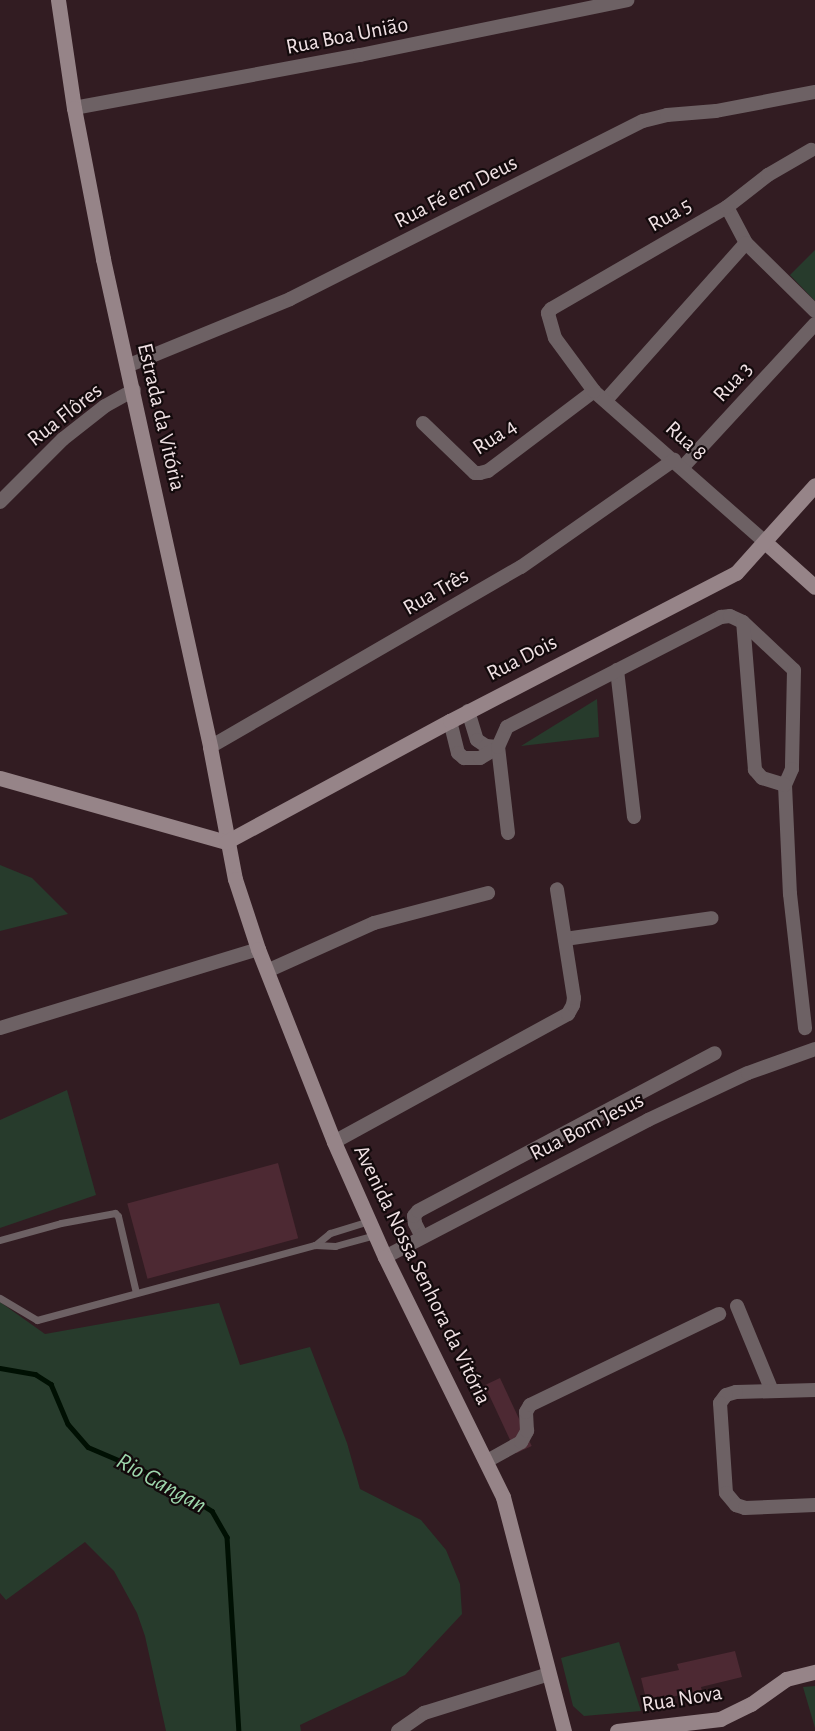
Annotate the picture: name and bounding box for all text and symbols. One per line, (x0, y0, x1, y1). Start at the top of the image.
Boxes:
street label: Rua Boa União (284, 11, 410, 61)
street label: Rua Fé em Deus (390, 150, 522, 234)
street label: Rua 5 (643, 192, 697, 238)
street label: Estrada da Vitória (131, 341, 191, 493)
street label: Rua 3 (708, 356, 758, 408)
street label: Rua Flôres (22, 378, 108, 452)
street label: Rua 4 (468, 413, 522, 461)
street label: Rua 8 (660, 415, 712, 467)
street label: Rua Três (398, 563, 474, 621)
street label: Rua Dois (482, 629, 562, 687)
street label: Rua Bom Jesus (526, 1087, 648, 1167)
street label: Avenida Nossa Senhora da Vitória (348, 1141, 496, 1409)
water label: Rio Gangan (111, 1447, 211, 1521)
street label: Rua Nova (640, 1680, 724, 1718)

